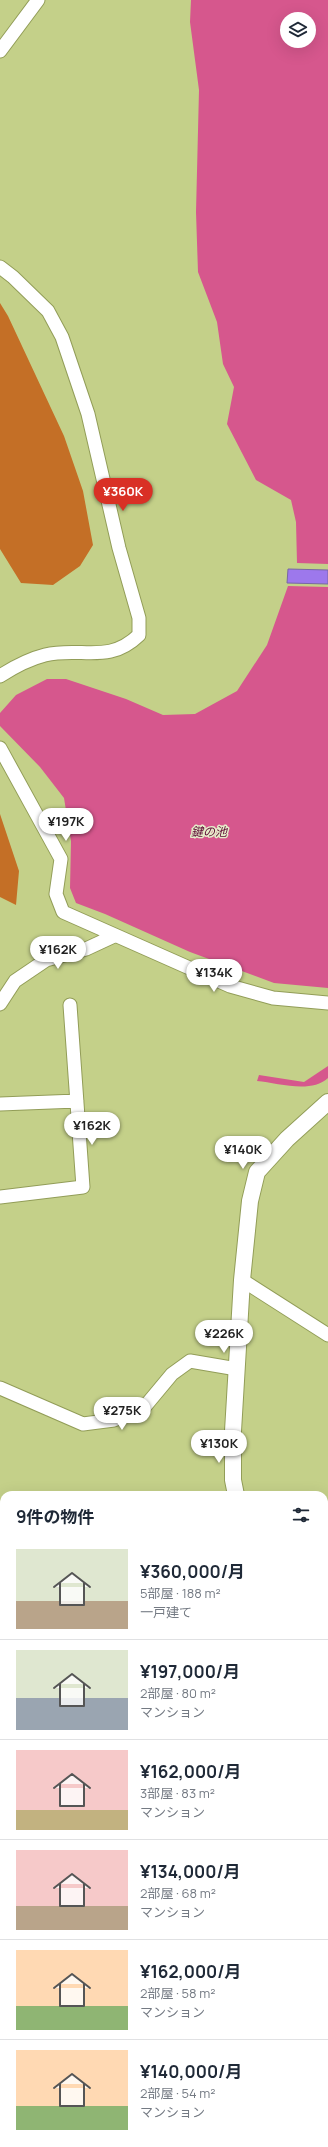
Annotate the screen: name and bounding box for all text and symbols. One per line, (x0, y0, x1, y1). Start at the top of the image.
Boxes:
map controls (280, 12, 316, 48)
button: layers (280, 12, 316, 48)
pin: ¥360K (95, 478, 151, 512)
text: ¥360K (103, 482, 143, 500)
pin: ¥197K (38, 808, 94, 842)
text: ¥197K (47, 812, 85, 830)
water label: 鍵の池 (191, 823, 228, 840)
pin: ¥162K (30, 936, 86, 970)
text: ¥162K (39, 940, 77, 958)
pin: ¥134K (186, 959, 242, 993)
text: ¥134K (195, 963, 233, 981)
pin: ¥162K (64, 1112, 120, 1146)
text: ¥162K (73, 1116, 111, 1134)
pin: ¥140K (215, 1136, 271, 1170)
text: ¥140K (224, 1140, 262, 1158)
pin: ¥226K (196, 1320, 252, 1354)
text: ¥226K (204, 1324, 244, 1342)
pin: ¥275K (94, 1397, 150, 1431)
text: ¥275K (103, 1401, 141, 1419)
pin: ¥130K (191, 1430, 247, 1464)
text: ¥130K (200, 1434, 238, 1452)
icon: filters (290, 1504, 312, 1526)
text: 9件の物件 (16, 1505, 95, 1528)
text: ¥360,000/月 (140, 1560, 245, 1583)
icon: home (48, 1565, 96, 1613)
text: 5部屋 · 188 m² (140, 1584, 221, 1602)
text: 一戸建て (140, 1603, 192, 1621)
text: ¥197,000/月 (140, 1660, 240, 1683)
icon: home (48, 1666, 96, 1714)
text: 2部屋 · 80 m² (140, 1684, 216, 1702)
text: マンション (140, 1703, 205, 1721)
text: ¥162,000/月 (140, 1760, 242, 1783)
icon: home (48, 1766, 96, 1814)
text: 3部屋 · 83 m² (140, 1784, 215, 1802)
text: マンション (140, 1803, 205, 1821)
text: ¥134,000/月 (140, 1860, 241, 1883)
icon: home (48, 1866, 96, 1914)
text: 2部屋 · 68 m² (140, 1884, 216, 1902)
text: マンション (140, 1903, 205, 1921)
text: ¥162,000/月 (140, 1960, 242, 1983)
icon: home (48, 1966, 96, 2014)
text: 2部屋 · 58 m² (140, 1984, 215, 2002)
text: マンション (140, 2003, 205, 2021)
text: ¥140,000/月 (140, 2060, 242, 2083)
icon: home (48, 2066, 96, 2114)
text: 2部屋 · 54 m² (140, 2084, 216, 2102)
text: マンション (140, 2103, 205, 2121)

